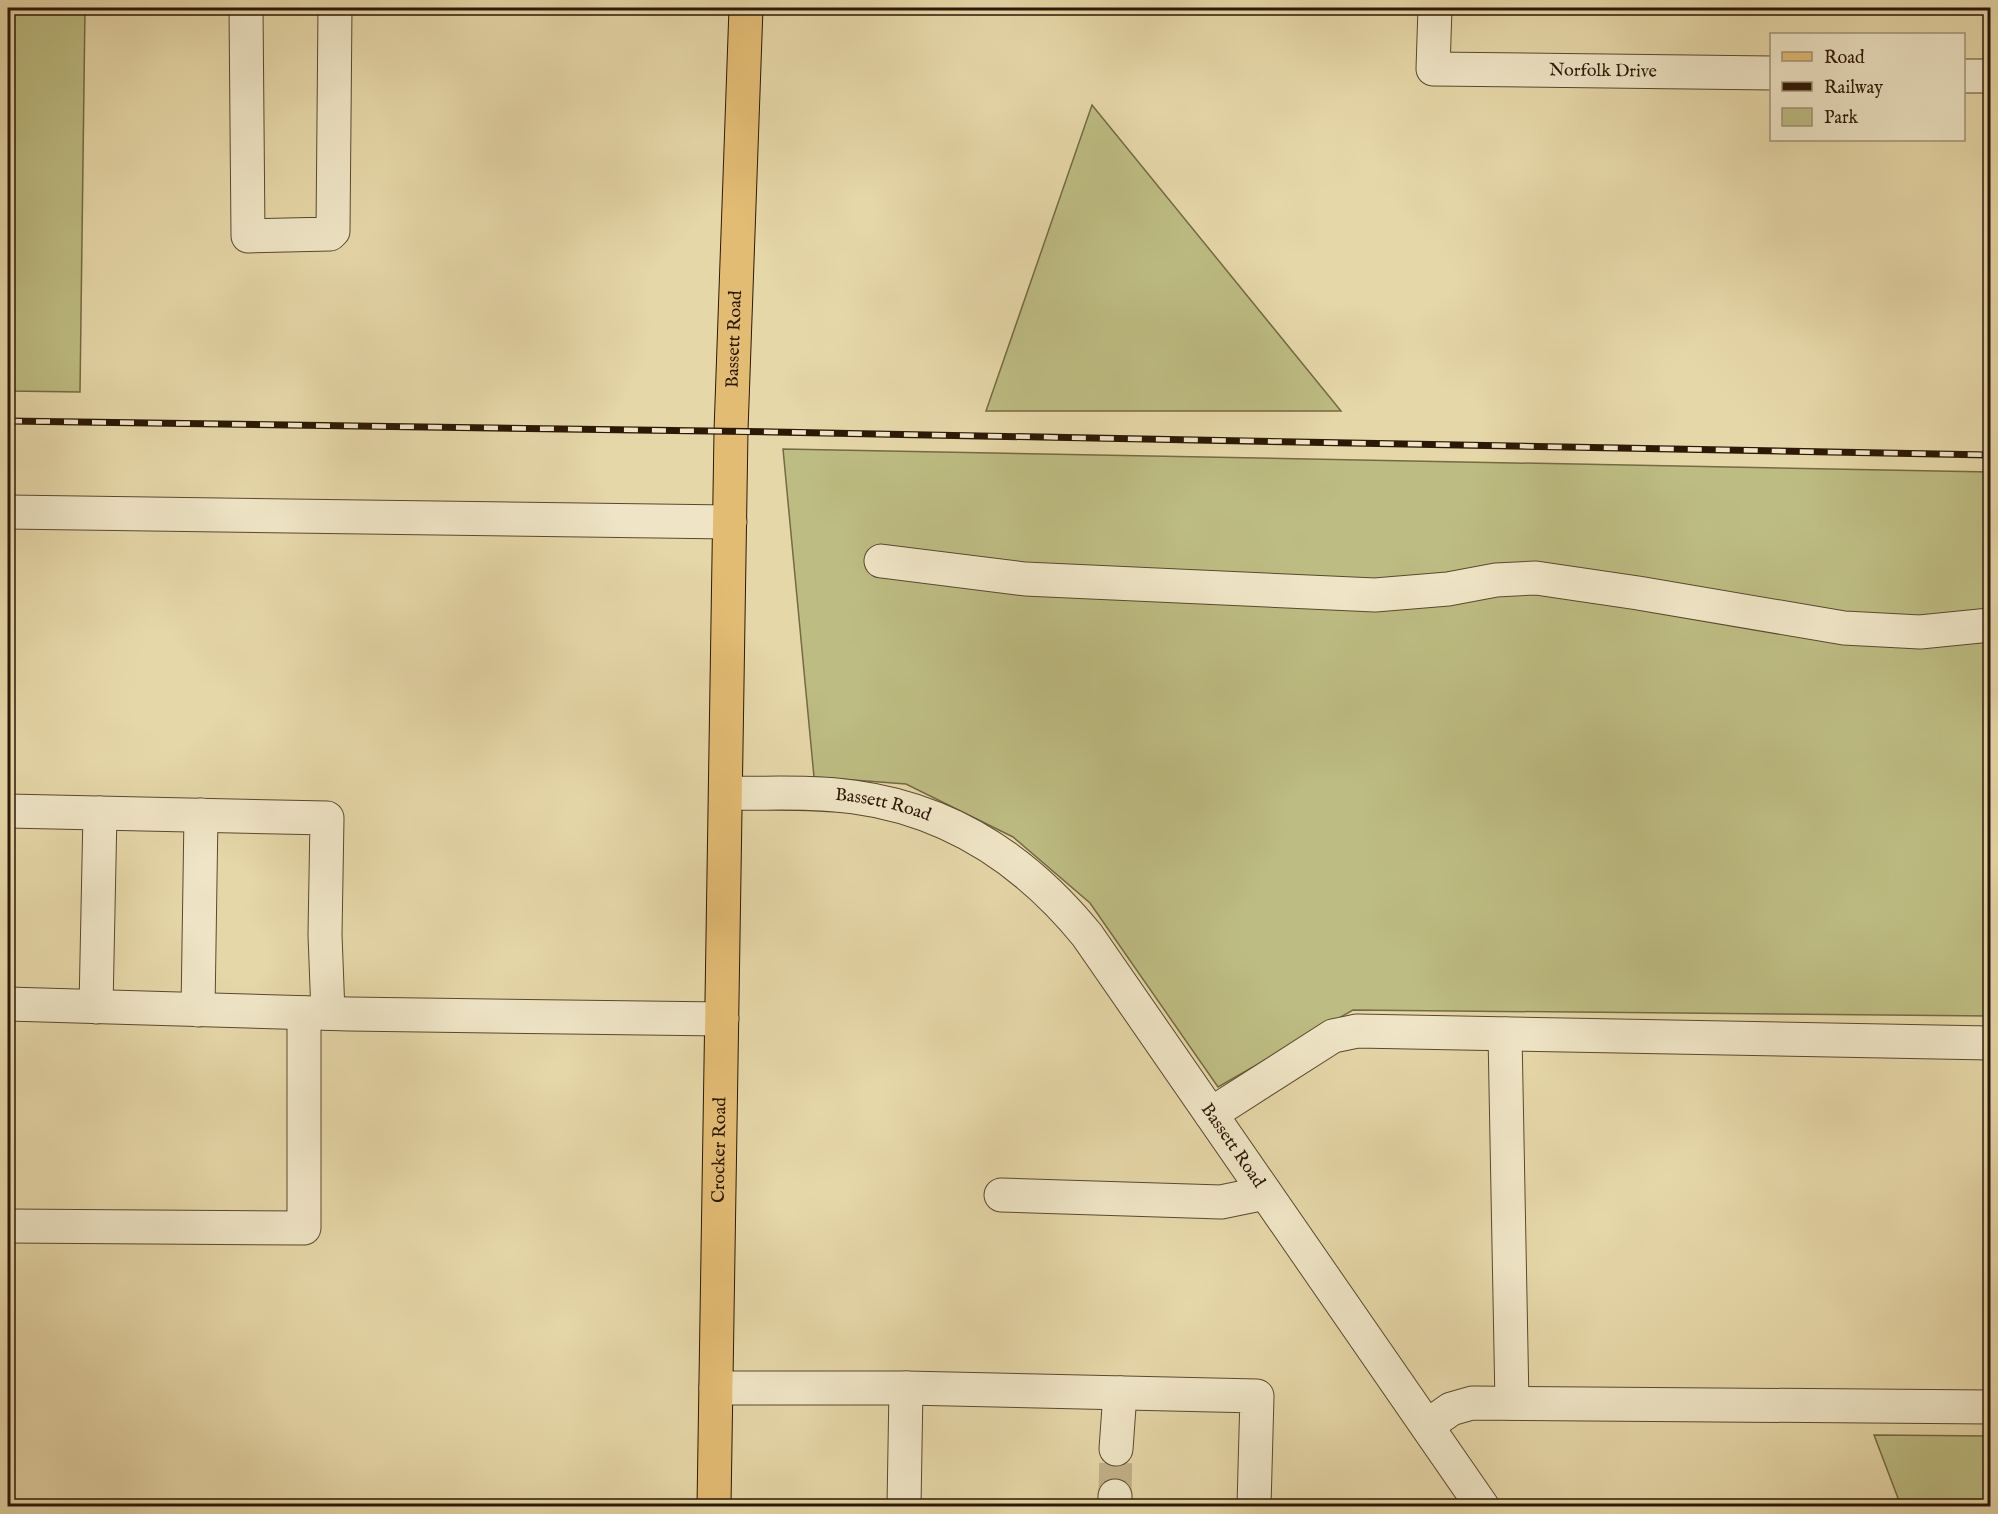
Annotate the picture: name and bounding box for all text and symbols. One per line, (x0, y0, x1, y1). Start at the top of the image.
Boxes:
legend (1770, 33, 1965, 141)
text: Road (1824, 47, 1865, 70)
street label: Norfolk Drive (1549, 59, 1657, 83)
text: Railway (1824, 77, 1883, 100)
text: Park (1824, 107, 1859, 130)
street label: Bassett Road (721, 290, 747, 388)
street label: Bassett Road (834, 783, 934, 827)
street label: Crocker Road (707, 1097, 732, 1203)
street label: Bassett Road (1195, 1099, 1270, 1193)

